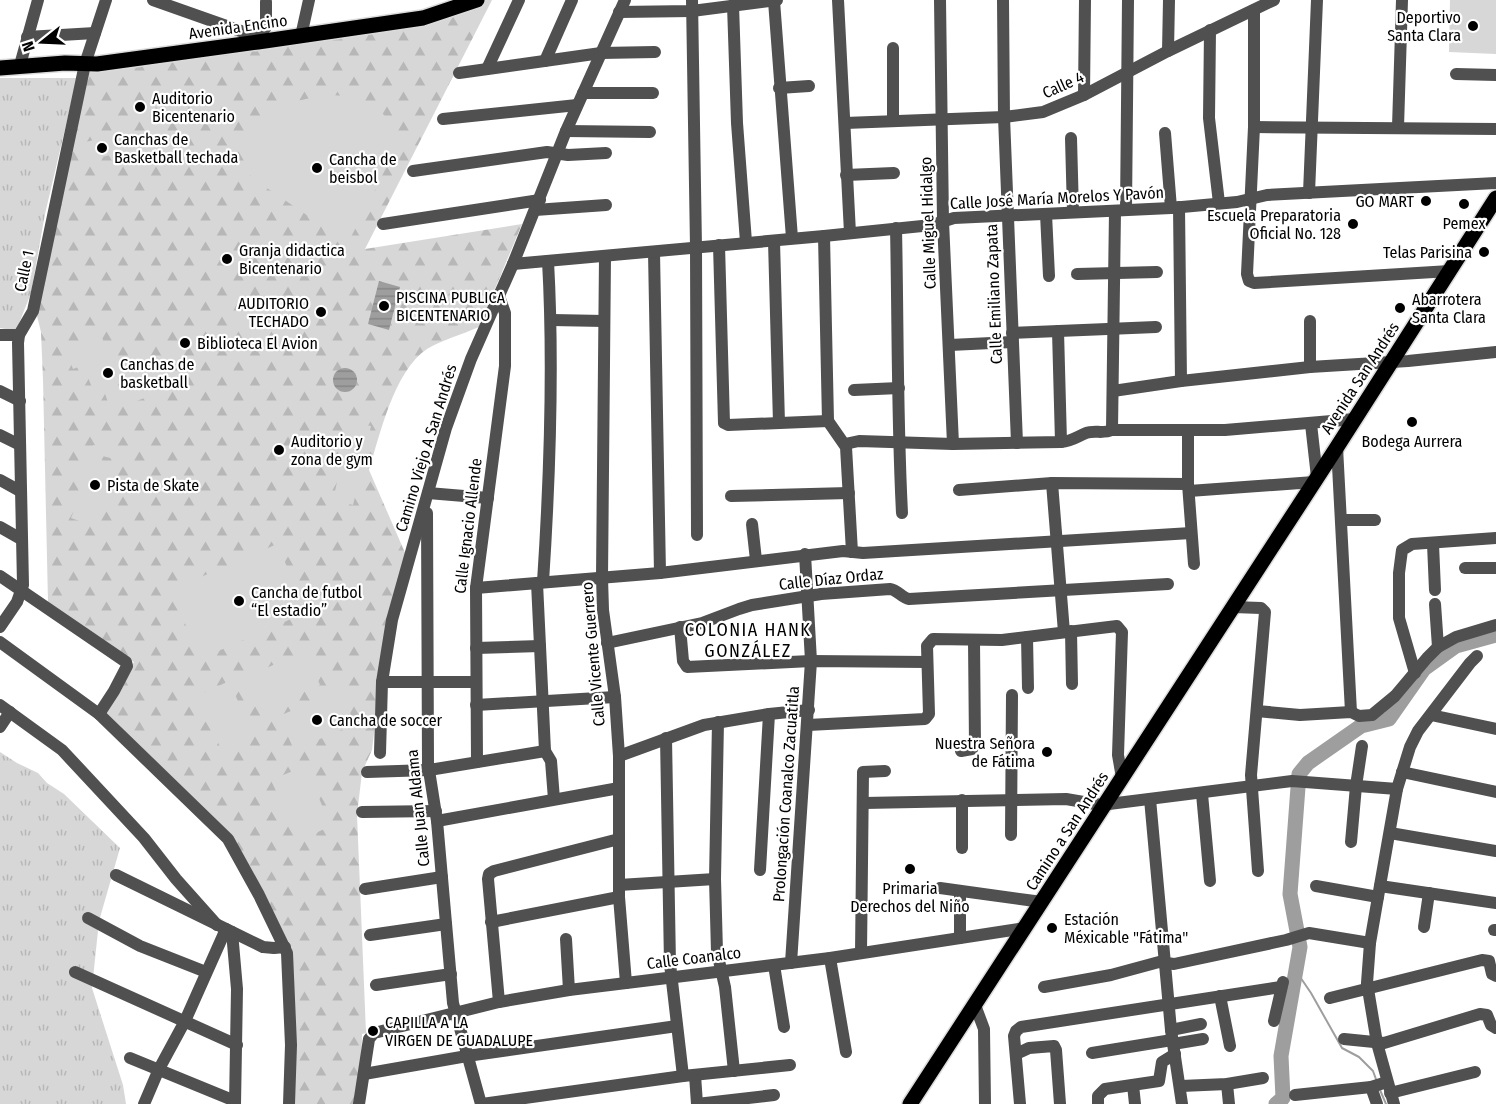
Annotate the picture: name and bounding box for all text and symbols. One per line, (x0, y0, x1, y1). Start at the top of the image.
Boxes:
place label: Deportivo Santa Clara (1387, 8, 1461, 45)
street label: Avenida Encino (187, 11, 289, 43)
north arrow (12, 12, 72, 72)
marker: Deportivo Santa Clara (1466, 19, 1480, 33)
text: N (18, 39, 39, 54)
street label: Calle 4 (1039, 67, 1087, 103)
place label: Auditorio Bicentenario (152, 89, 235, 126)
marker: Auditorio Bicentenario (133, 100, 147, 114)
place label: Canchas de Basketball techada (114, 130, 239, 167)
marker: Canchas de Basketball techada (95, 141, 109, 155)
place label: Cancha de beisbol (329, 150, 397, 187)
street label: Calle Miguel Hidalgo (916, 156, 940, 290)
marker: Cancha de beisbol (310, 161, 324, 175)
street label: Calle José María Morelos Y Pavón (950, 183, 1164, 213)
place label: GO MART (1355, 192, 1415, 211)
marker: GO MART (1419, 194, 1433, 208)
marker: Pemex (1457, 197, 1471, 211)
place label: Escuela Preparatoria Oficial No. 128 (1207, 206, 1341, 243)
place label: Pemex (1443, 214, 1485, 233)
marker: Escuela Preparatoria Oficial No. 128 (1346, 217, 1360, 231)
street label: Calle Emiliano Zapata (982, 223, 1006, 364)
place label: Granja didactica Bicentenario (239, 241, 345, 278)
place label: Telas Parisina (1383, 243, 1472, 262)
marker: Telas Parisina (1477, 245, 1491, 259)
street label: Calle 1 (10, 249, 38, 293)
marker: Granja didactica Bicentenario (220, 252, 234, 266)
place label: PISCINA PUBLICA BICENTENARIO (396, 288, 506, 325)
place label: Abarrotera Santa Clara (1412, 290, 1486, 327)
place label: AUDITORIO TECHADO (238, 294, 309, 331)
marker: PISCINA PUBLICA BICENTENARIO (377, 299, 391, 313)
marker: Abarrotera Santa Clara (1393, 301, 1407, 315)
marker: AUDITORIO TECHADO (314, 305, 328, 319)
street label: Avenida San Andrés (1317, 318, 1403, 437)
place label: Biblioteca El Avion (197, 334, 318, 353)
marker: Biblioteca El Avion (178, 336, 192, 350)
place label: Canchas de basketball (120, 355, 194, 392)
street label: Camino Viejo A San Andrés (391, 362, 461, 534)
marker: Canchas de basketball (101, 366, 115, 380)
marker: Bodega Aurrera (1405, 415, 1419, 429)
place label: Auditorio y zona de gym (291, 432, 373, 469)
place label: Bodega Aurrera (1362, 432, 1463, 451)
marker: Auditorio y zona de gym (272, 443, 286, 457)
street label: Calle Ignacio Allende (450, 457, 486, 595)
place label: Pista de Skate (107, 476, 199, 495)
marker: Pista de Skate (88, 478, 102, 492)
street label: Calle Díaz Ordaz (778, 564, 884, 594)
street label: Calle Vicente Guerrero (577, 581, 609, 727)
place label: Cancha de futbol “El estadio” (251, 583, 362, 620)
marker: Cancha de futbol “El estadio” (232, 594, 246, 608)
district label: COLONIA HANK GONZÁLEZ (685, 619, 811, 662)
street label: Prolongación Coanalco Zacuatitla (769, 685, 803, 903)
place label: Cancha de soccer (329, 711, 443, 730)
marker: Cancha de soccer (310, 713, 324, 727)
place label: Nuestra Señora de Fátima (935, 734, 1035, 771)
marker: Nuestra Señora de Fátima (1040, 745, 1054, 759)
street label: Calle Juan Aldama (402, 748, 434, 867)
street label: Camino a San Andrés (1022, 768, 1113, 894)
marker: Primaria Derechos del Niño (903, 862, 917, 876)
place label: Primaria Derechos del Niño (850, 879, 970, 916)
place label: Estación Méxicable "Fátima" (1064, 910, 1188, 947)
marker: Estación Méxicable "Fátima" (1045, 921, 1059, 935)
street label: Calle Coanalco (646, 943, 742, 973)
place label: CAPILLA A LA VIRGEN DE GUADALUPE (385, 1013, 533, 1050)
marker: CAPILLA A LA VIRGEN DE GUADALUPE (366, 1024, 380, 1038)

